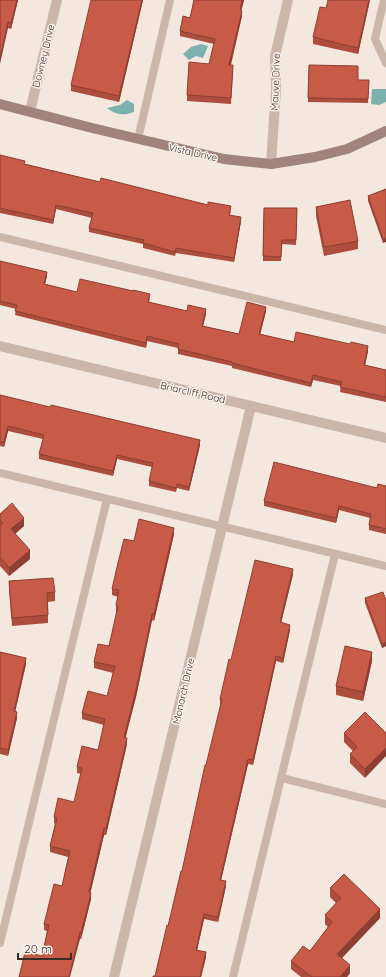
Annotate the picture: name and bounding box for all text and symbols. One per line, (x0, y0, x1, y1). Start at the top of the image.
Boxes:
street label: Downey Drive (29, 23, 58, 89)
street label: Mauve Drive (268, 53, 283, 111)
street label: Vista Drive (167, 141, 219, 164)
street label: Briarcliff Road (159, 379, 227, 406)
street label: Monarch Drive (170, 656, 197, 725)
scale bar (18, 935, 71, 961)
text: 20 m (24, 941, 52, 956)

